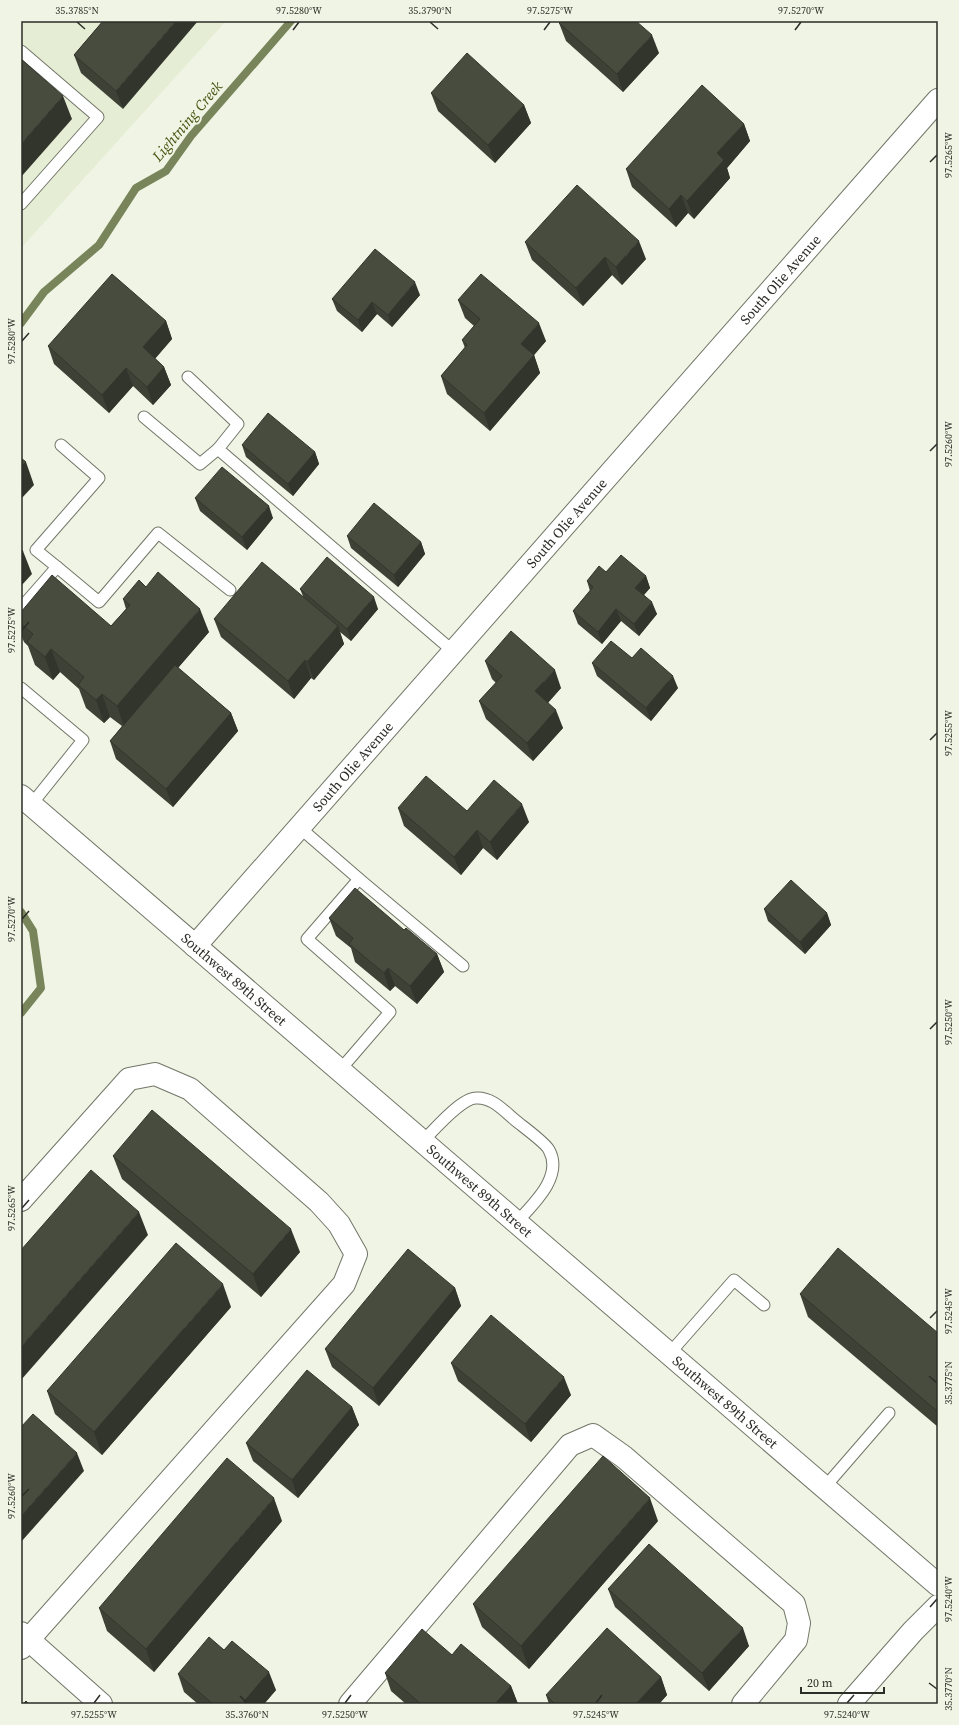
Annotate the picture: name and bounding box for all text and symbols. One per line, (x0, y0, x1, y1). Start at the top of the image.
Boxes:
text: 35.3785°N (55, 4, 99, 17)
text: 97.5280°W (276, 4, 322, 17)
text: 35.3790°N (408, 4, 452, 17)
text: 97.5275°W (527, 4, 573, 17)
text: 97.5270°W (778, 4, 824, 17)
water label: Lightning Creek (146, 76, 228, 167)
text: 97.5265°W (942, 132, 955, 178)
street label: South Olie Avenue (735, 230, 825, 329)
text: 97.5280°W (5, 318, 18, 364)
text: 97.5260°W (942, 421, 955, 467)
street label: South Olie Avenue (521, 474, 612, 572)
text: 97.5275°W (5, 607, 18, 653)
text: 97.5255°W (942, 710, 955, 756)
street label: South Olie Avenue (308, 717, 398, 816)
text: 97.5270°W (5, 896, 18, 942)
street label: Southwest 89th Street (177, 928, 291, 1031)
text: 97.5250°W (942, 999, 955, 1045)
street label: Southwest 89th Street (423, 1140, 537, 1242)
text: 97.5265°W (5, 1185, 18, 1231)
text: 97.5245°W (942, 1288, 955, 1334)
street label: Southwest 89th Street (668, 1351, 783, 1453)
text: 35.3775°N (942, 1361, 955, 1405)
text: 97.5260°W (5, 1473, 18, 1519)
text: 97.5240°W (942, 1576, 955, 1622)
text: 35.3770°N (942, 1667, 955, 1711)
scale bar (801, 1669, 884, 1695)
text: 20 m (807, 1675, 833, 1691)
text: 97.5255°W (71, 1708, 117, 1721)
text: 35.3760°N (225, 1708, 269, 1721)
text: 97.5250°W (322, 1708, 368, 1721)
text: 97.5245°W (573, 1708, 619, 1721)
text: 97.5240°W (824, 1708, 870, 1721)

